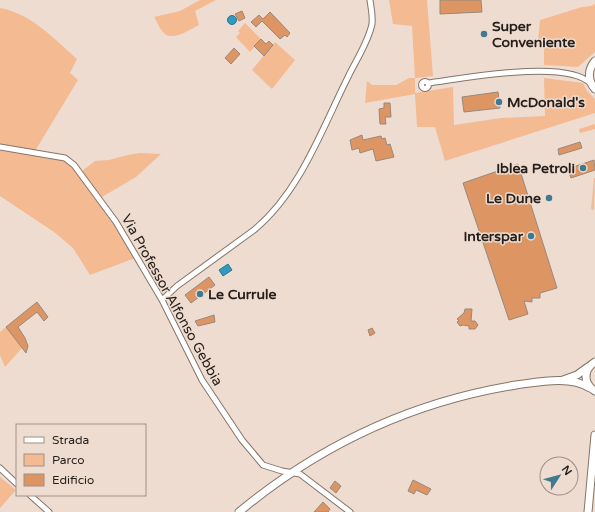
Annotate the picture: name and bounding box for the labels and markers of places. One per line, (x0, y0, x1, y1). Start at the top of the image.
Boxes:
place label: Super Conveniente (492, 18, 575, 51)
marker: Super Conveniente (479, 29, 489, 39)
place label: McDonald's (507, 94, 585, 111)
marker: McDonald's (494, 97, 504, 107)
place label: Iblea Petroli (496, 160, 575, 177)
marker: Iblea Petroli (578, 163, 588, 173)
place label: Le Dune (486, 190, 541, 207)
marker: Le Dune (544, 193, 554, 203)
place label: Interspar (463, 228, 524, 245)
marker: Interspar (526, 231, 536, 241)
place label: Le Currule (208, 286, 276, 303)
marker: Le Currule (195, 289, 205, 299)

